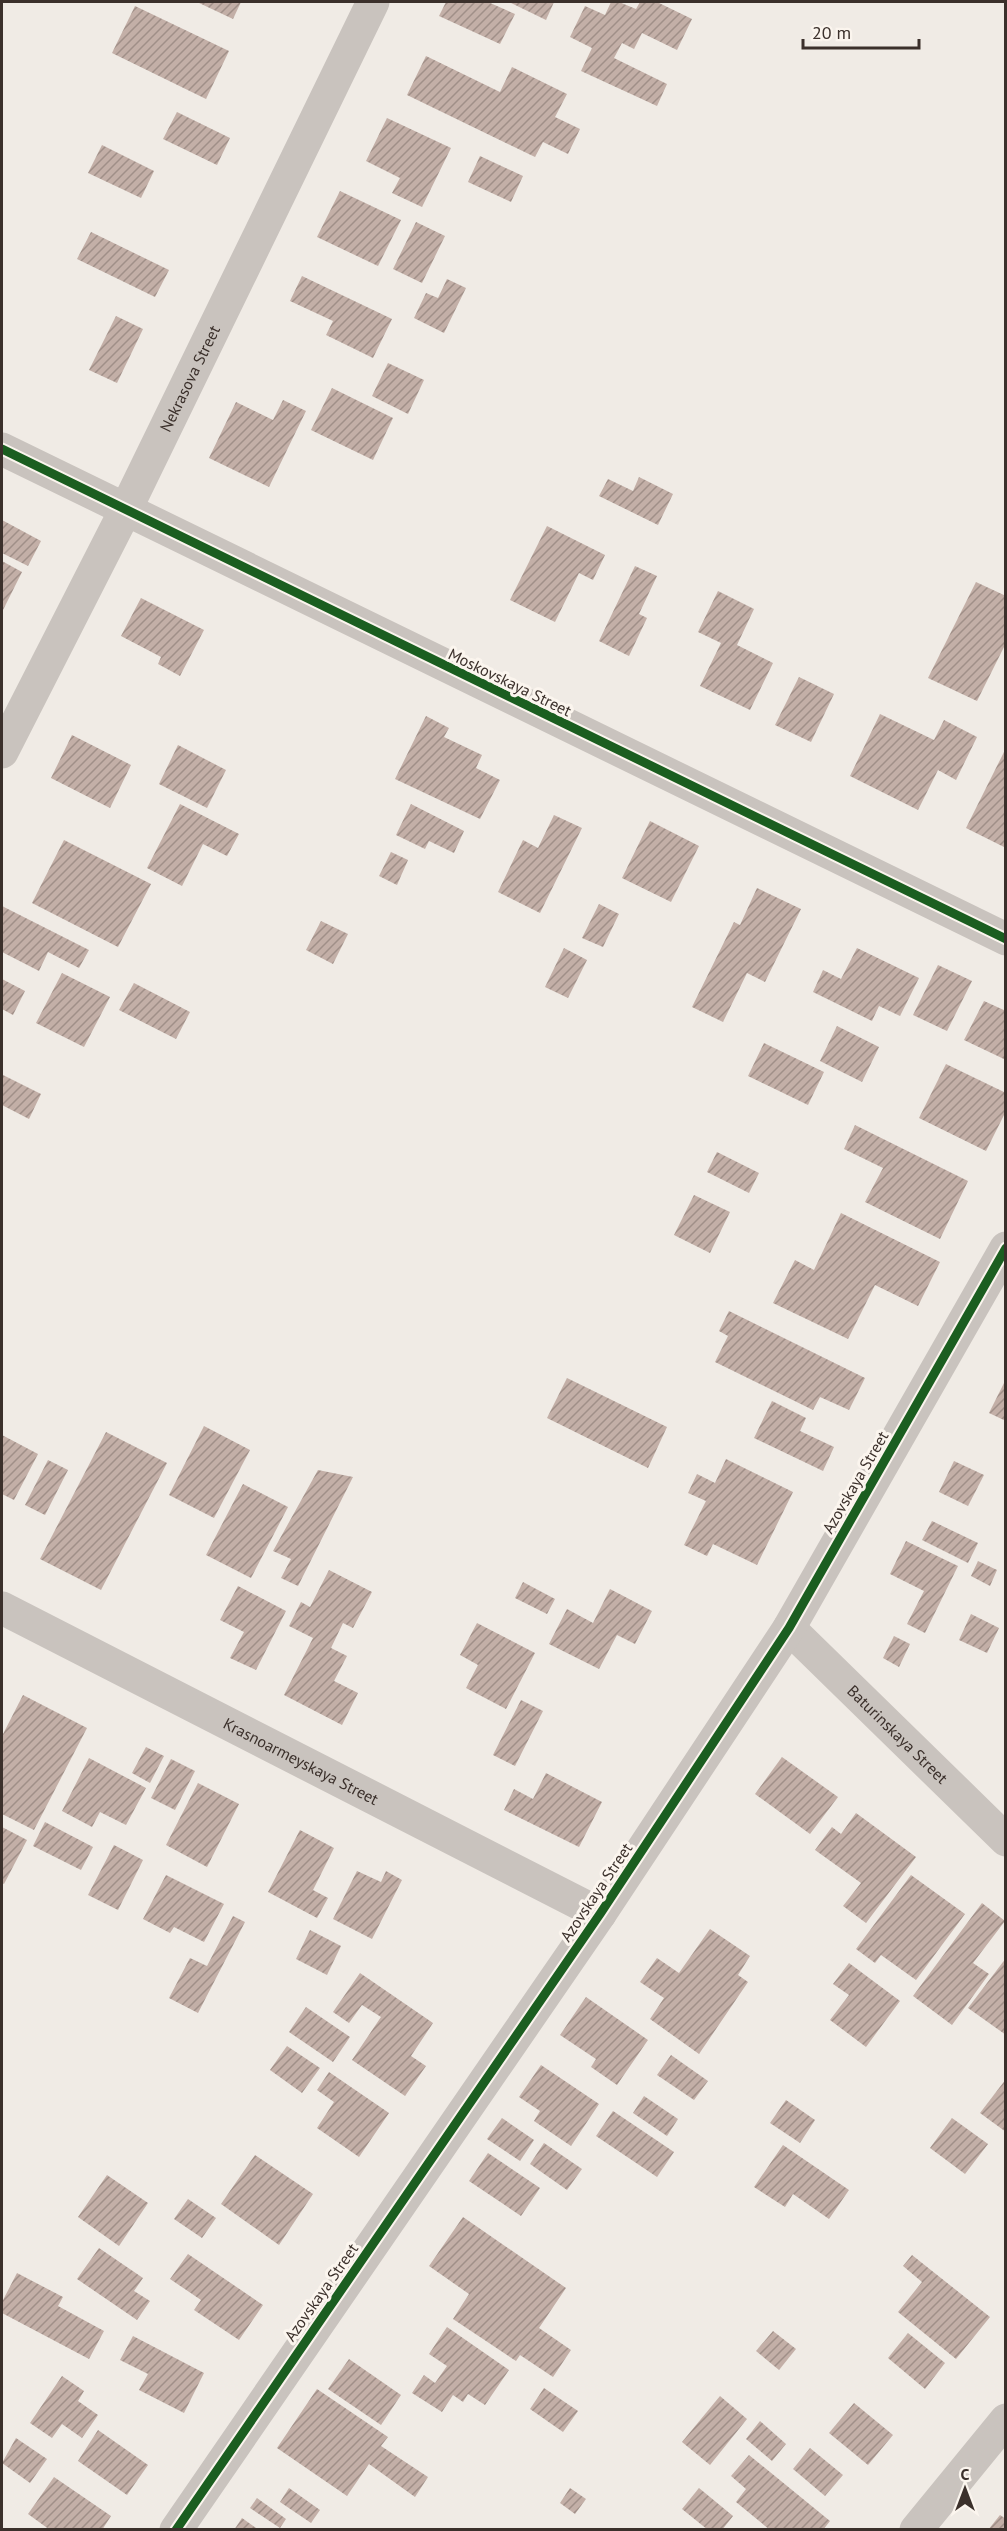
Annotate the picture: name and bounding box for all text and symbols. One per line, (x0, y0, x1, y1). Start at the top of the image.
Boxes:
scale bar (803, 12, 918, 50)
text: 20 m (812, 21, 851, 44)
street label: Nekrasova Street (155, 321, 224, 435)
street label: Moskovskaya Street (445, 644, 575, 721)
street label: Azovskaya Street (818, 1427, 893, 1537)
street label: Baturinskaya Street (843, 1681, 953, 1788)
street label: Krasnoarmeyskaya Street (220, 1713, 382, 1809)
street label: Azovskaya Street (556, 1838, 637, 1945)
street label: Azovskaya Street (280, 2239, 362, 2345)
north arrow (935, 2459, 995, 2519)
text: С (961, 2464, 970, 2484)

